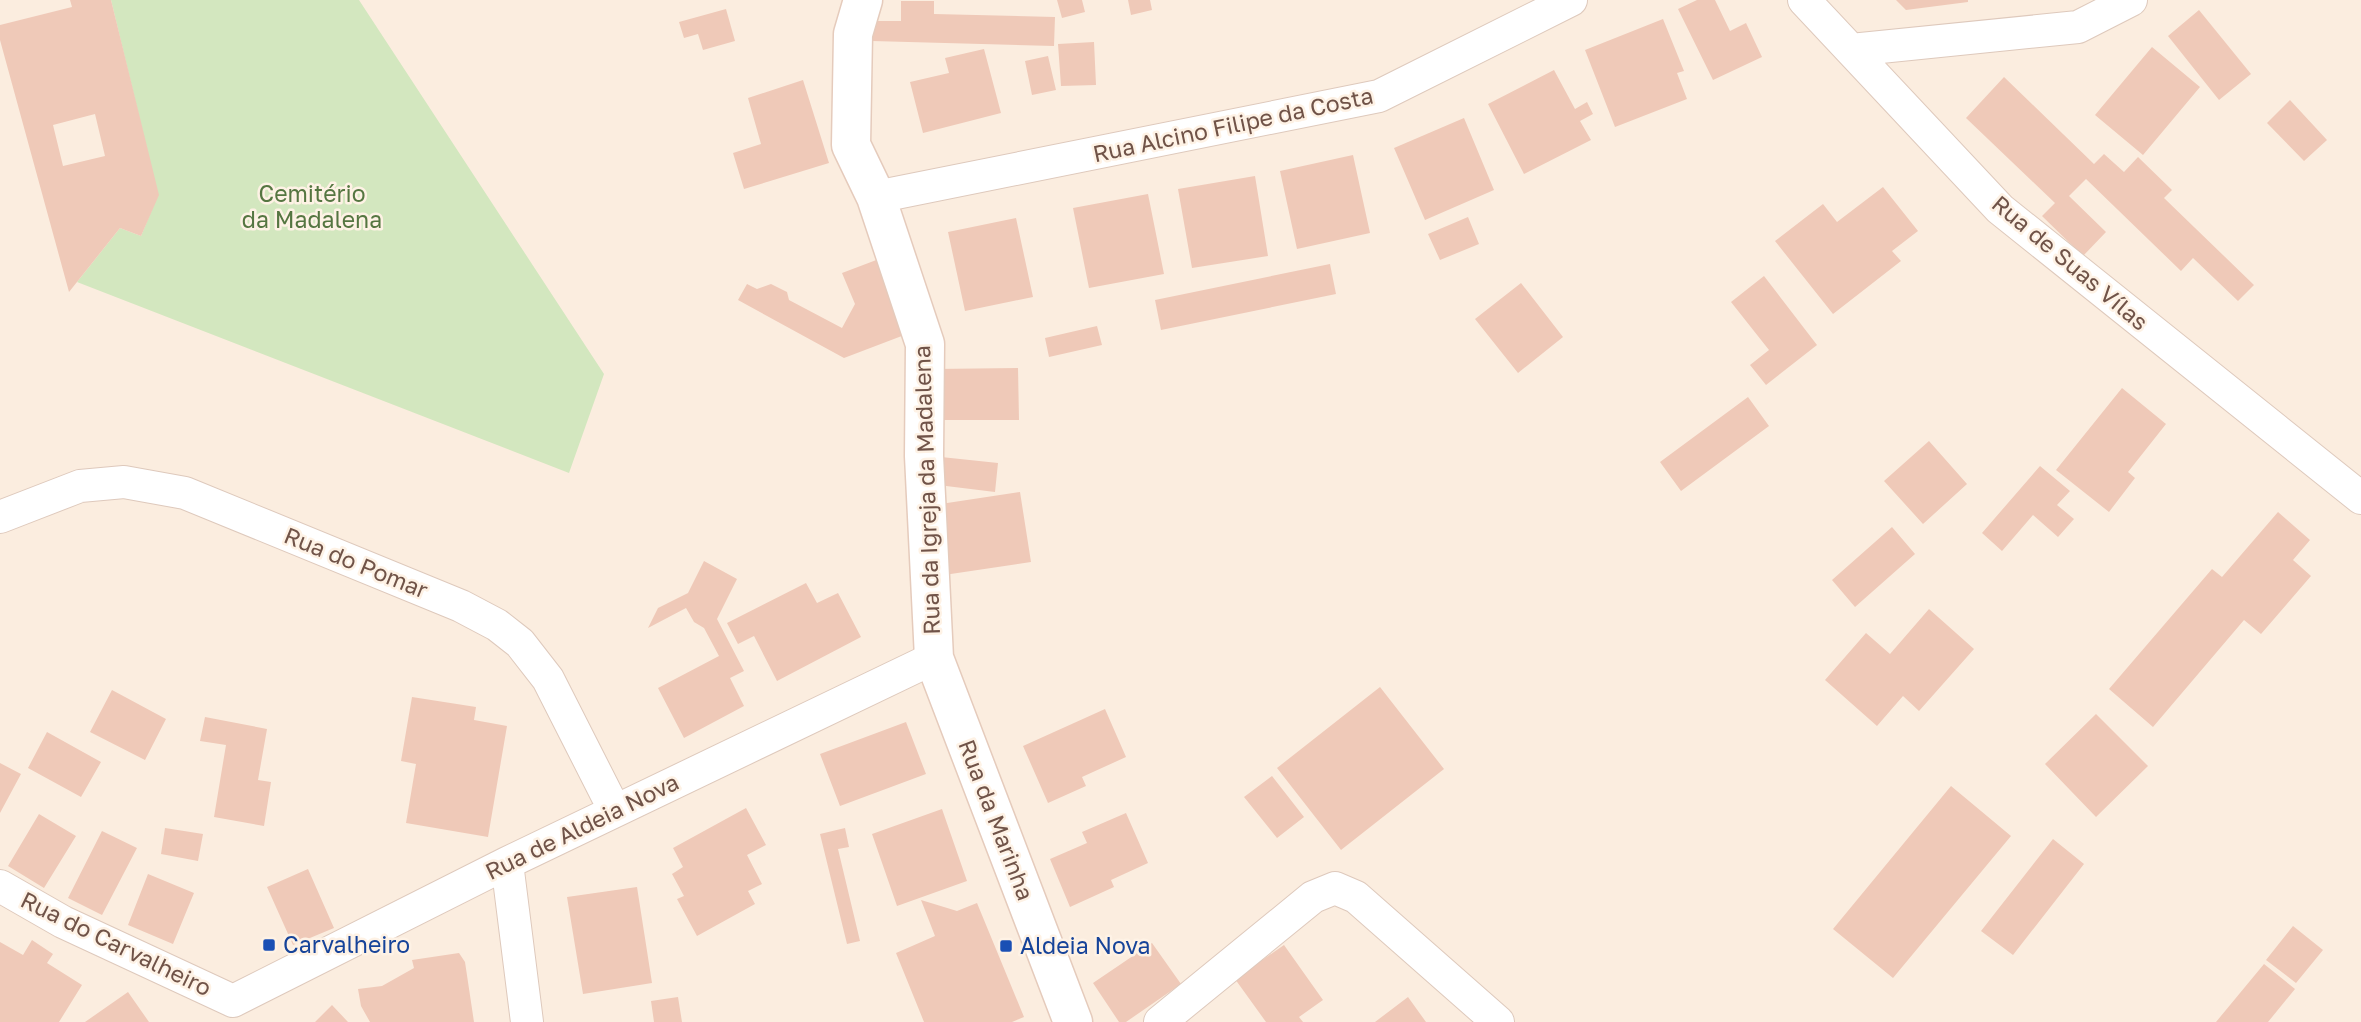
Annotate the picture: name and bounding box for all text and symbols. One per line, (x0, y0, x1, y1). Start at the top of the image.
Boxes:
street label: Rua Alcino Filipe da Costa (1090, 81, 1375, 167)
park label: Cemitério da Madalena (242, 179, 382, 233)
street label: Rua de Suas Vílas (1987, 189, 2154, 336)
street label: Rua da Igreja da Madalena (907, 345, 945, 635)
street label: Rua do Pomar (280, 521, 432, 604)
street label: Rua da Marinha (953, 735, 1040, 904)
street label: Rua de Aldeia Nova (480, 767, 683, 885)
street label: Rua do Carvalheiro (17, 885, 216, 1001)
place label: Carvalheiro (283, 930, 410, 958)
place label: Aldeia Nova (1020, 931, 1150, 959)
marker: Carvalheiro (261, 937, 277, 953)
marker: Aldeia Nova (998, 938, 1014, 954)

